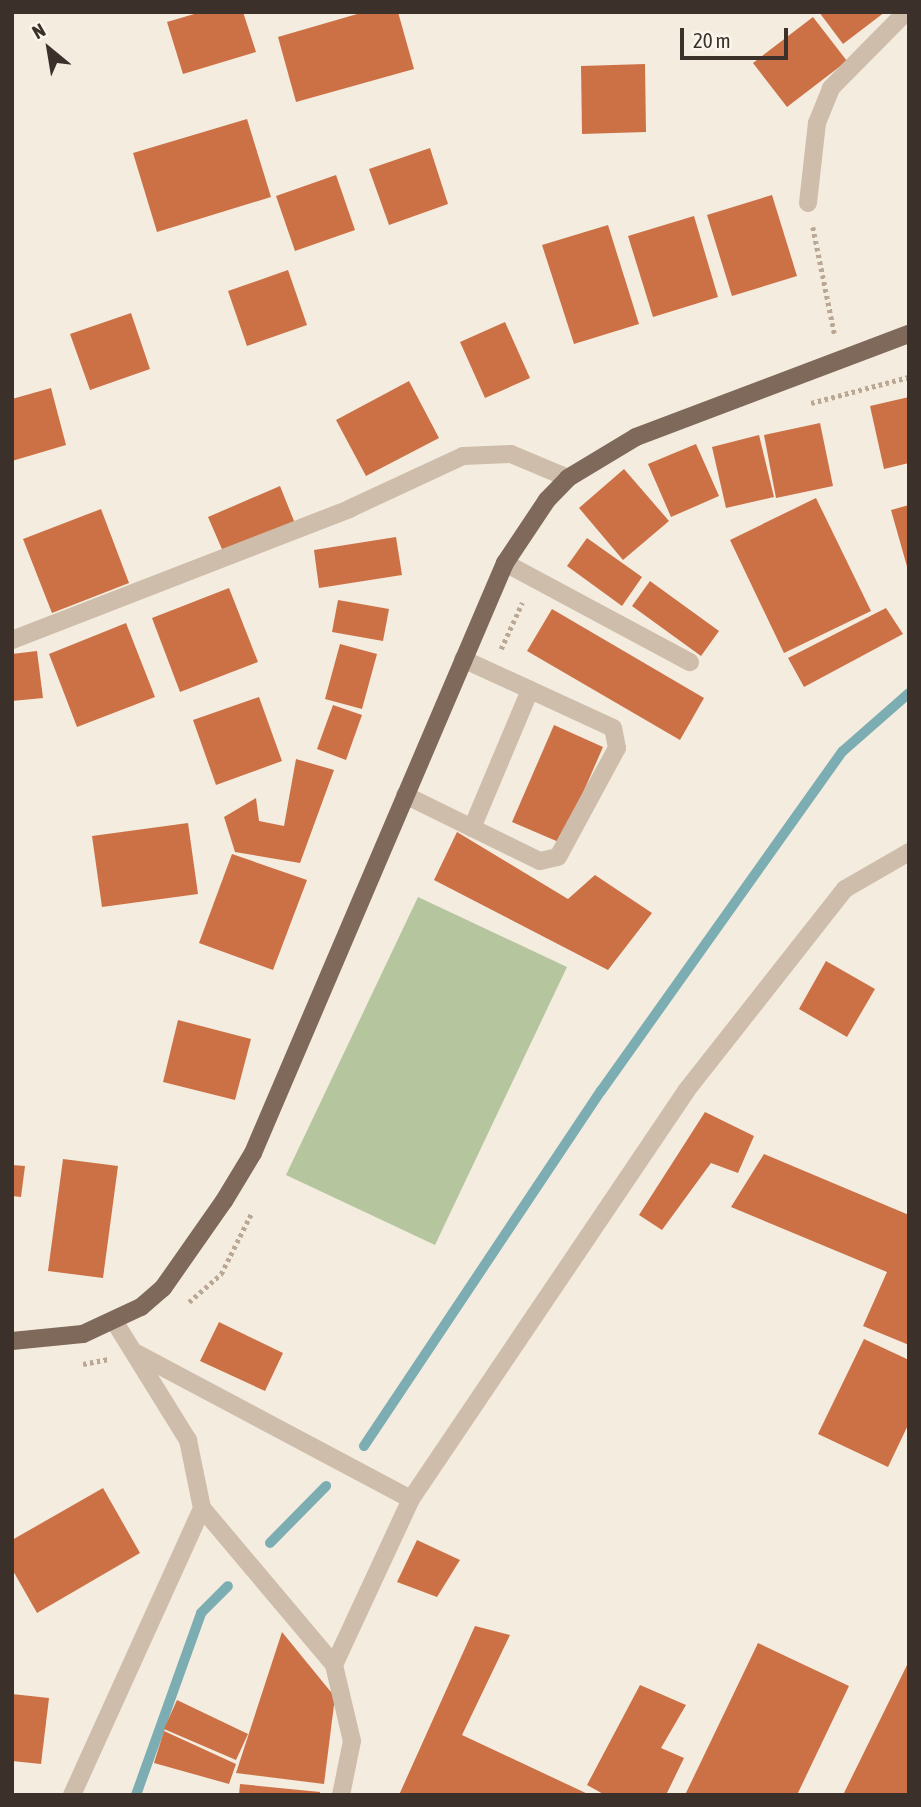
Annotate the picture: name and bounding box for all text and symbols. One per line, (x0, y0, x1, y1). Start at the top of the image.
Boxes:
north arrow (14, 14, 84, 84)
scale bar (683, 14, 792, 58)
text: N (28, 18, 49, 43)
text: 20 m (693, 28, 731, 52)

